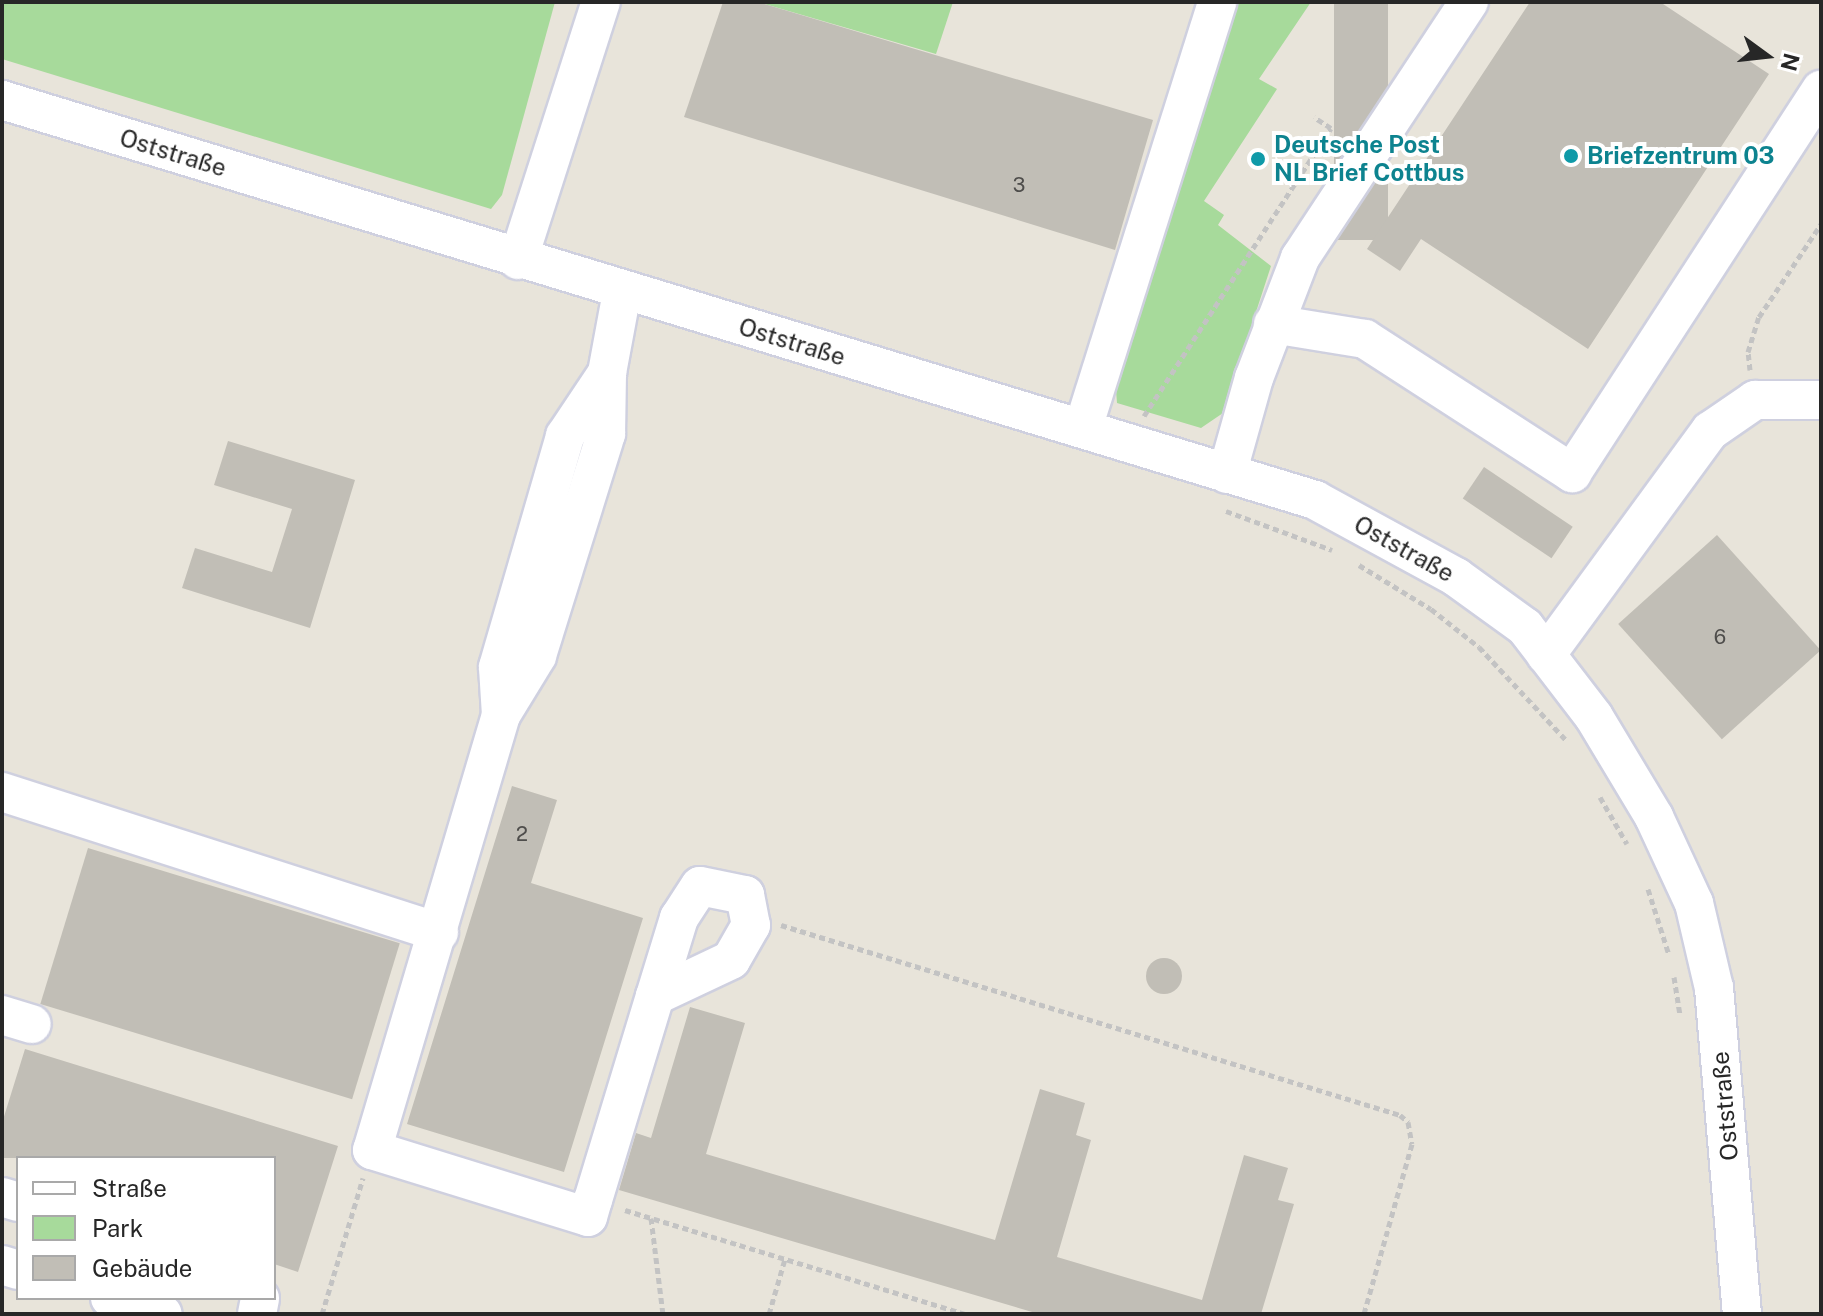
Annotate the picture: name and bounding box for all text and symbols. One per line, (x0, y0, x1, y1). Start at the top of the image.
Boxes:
north arrow (1727, 16, 1807, 96)
text: N (1775, 51, 1805, 74)
street label: Oststraße (116, 123, 230, 183)
place label: Deutsche Post NL Brief Cottbus (1274, 131, 1464, 187)
place label: Briefzentrum 03 (1587, 142, 1775, 170)
marker: Briefzentrum 03 (1562, 147, 1580, 165)
marker: Deutsche Post NL Brief Cottbus (1249, 150, 1267, 168)
house number: 3 (1013, 173, 1025, 197)
street label: Oststraße (735, 312, 849, 372)
street label: Oststraße (1349, 510, 1459, 588)
house number: 6 (1714, 625, 1726, 649)
house number: 2 (516, 822, 528, 846)
street label: Oststraße (1706, 1050, 1744, 1162)
legend (16, 1156, 276, 1300)
text: Straße (92, 1174, 167, 1202)
text: Park (92, 1214, 143, 1242)
text: Gebäude (92, 1254, 192, 1282)

